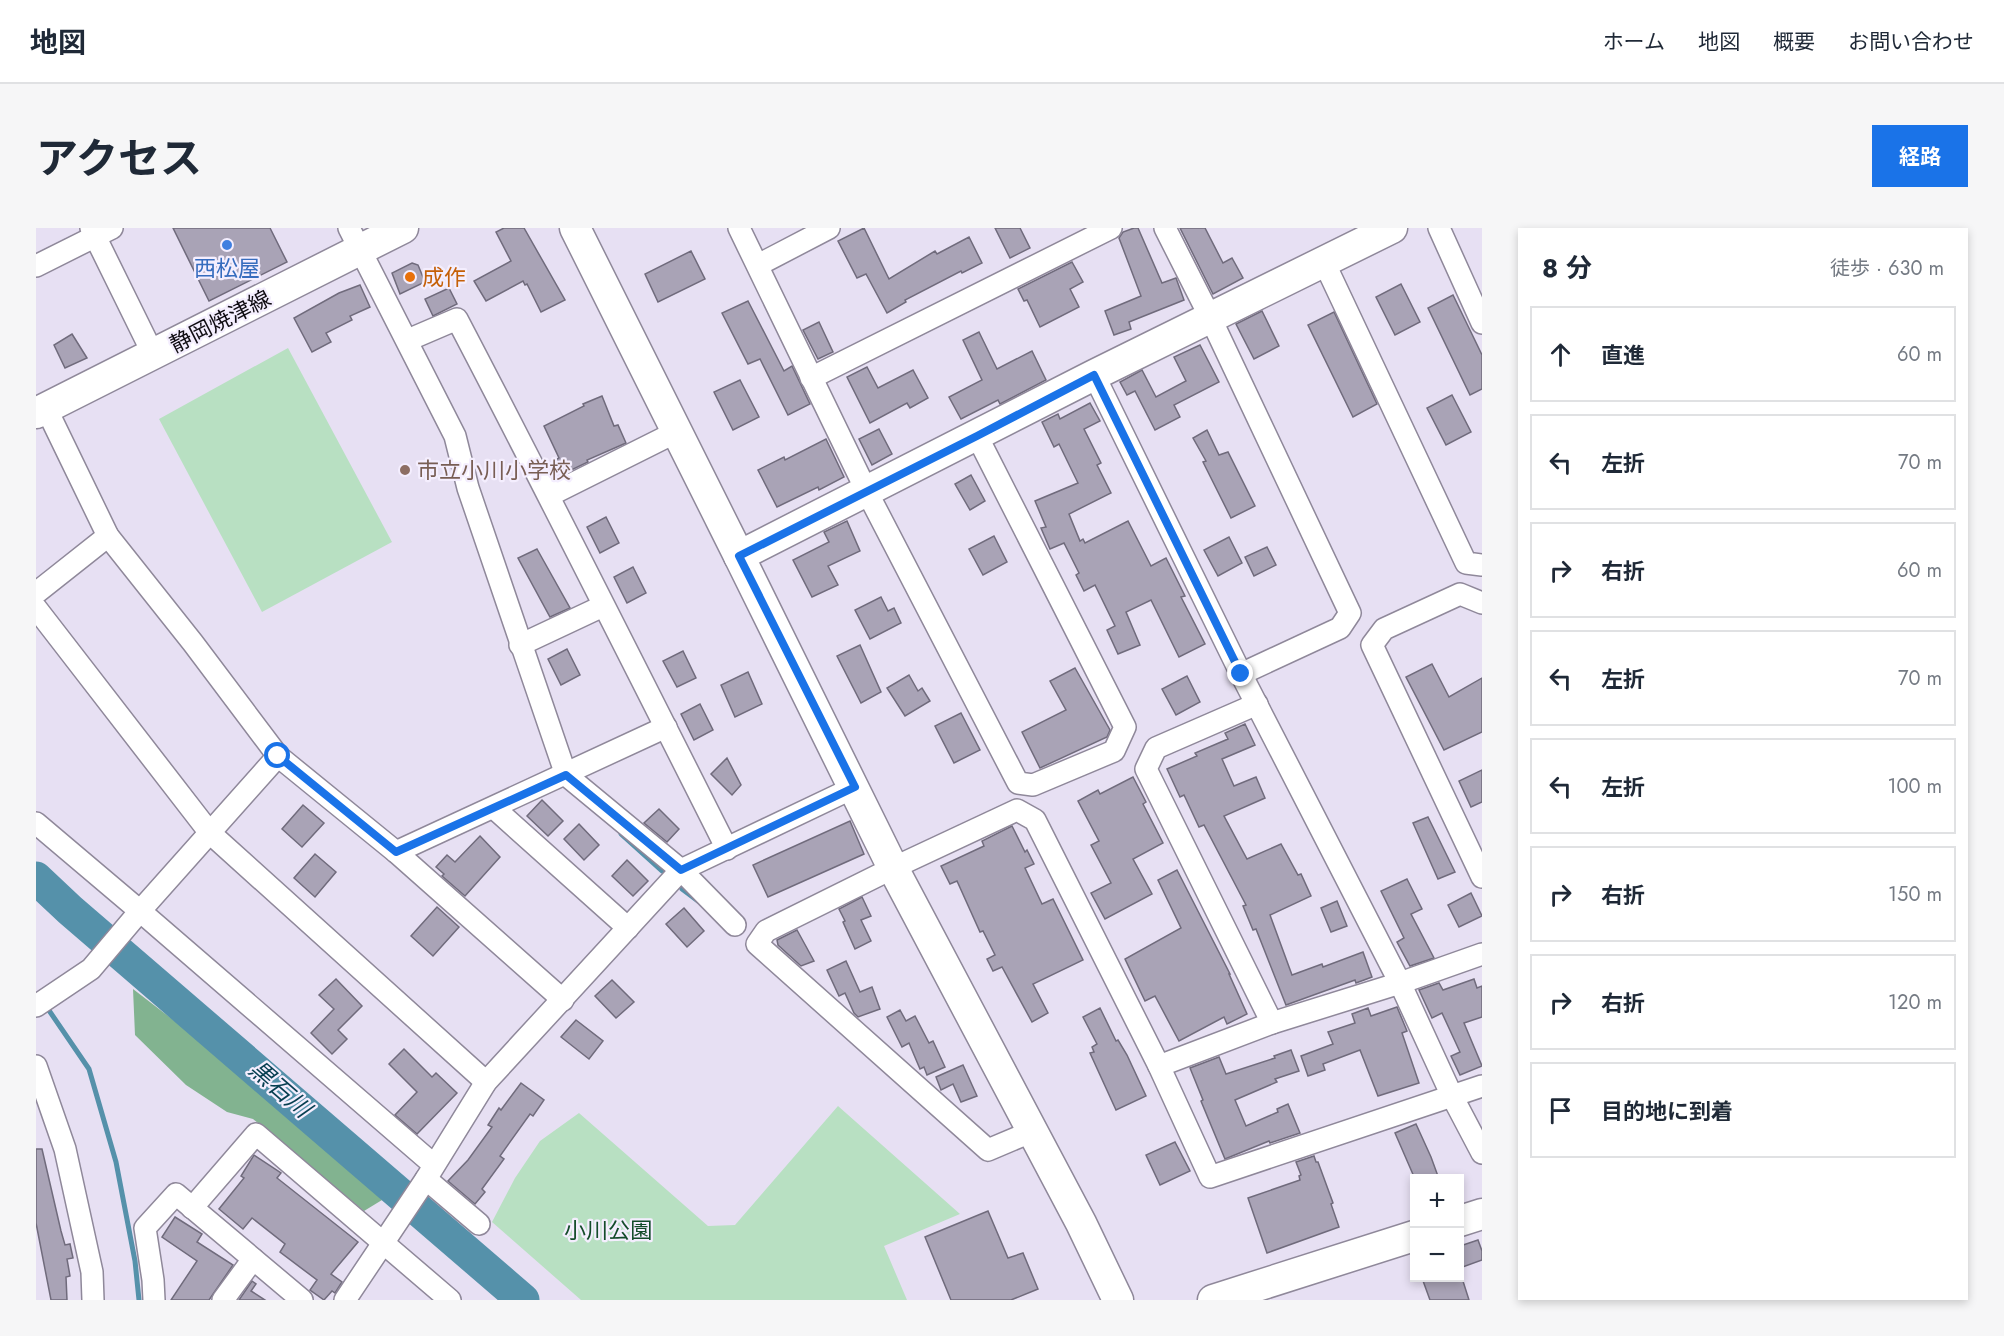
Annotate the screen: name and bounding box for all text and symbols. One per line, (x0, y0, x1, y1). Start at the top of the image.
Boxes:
text: 地図 (30, 22, 86, 63)
text: ホーム (1603, 27, 1665, 57)
text: 地図 (1698, 27, 1740, 57)
text: 概要 (1773, 27, 1815, 57)
text: お問い合わせ (1848, 27, 1974, 57)
button: 経路 (1872, 125, 1968, 187)
text: アクセス (36, 128, 202, 189)
marker: 西松屋 (220, 238, 234, 252)
text: 8 分 (1542, 249, 1592, 287)
place label: 西松屋 (194, 252, 260, 284)
text: 徒歩 · 630 m (1830, 254, 1944, 283)
place label: 成作 (422, 261, 466, 293)
marker: 成作 (403, 270, 417, 284)
street label: 静岡焼津線 (164, 282, 276, 360)
icon: ahead (1544, 338, 1577, 371)
text: 直進 (1601, 339, 1645, 371)
text: 60 m (1897, 340, 1942, 369)
icon: left (1544, 446, 1577, 479)
text: 左折 (1601, 447, 1645, 479)
text: 70 m (1898, 448, 1942, 477)
place label: 市立小川小学校 (417, 454, 571, 486)
marker: 市立小川小学校 (398, 463, 412, 477)
icon: right (1544, 554, 1577, 587)
text: 右折 (1601, 555, 1645, 587)
text: 60 m (1897, 556, 1942, 585)
route end (1227, 660, 1253, 686)
icon: left (1544, 662, 1577, 695)
text: 左折 (1601, 663, 1645, 695)
text: 70 m (1898, 664, 1942, 693)
route start (264, 742, 290, 768)
icon: left (1544, 770, 1577, 803)
text: 左折 (1601, 771, 1645, 803)
text: 100 m (1887, 772, 1942, 801)
icon: right (1544, 878, 1577, 911)
text: 右折 (1601, 879, 1645, 911)
text: 150 m (1888, 880, 1942, 909)
icon: right (1544, 986, 1577, 1019)
text: 右折 (1601, 987, 1645, 1019)
text: 120 m (1888, 988, 1942, 1017)
water label: 黒石川 (242, 1052, 321, 1127)
icon: arrive (1544, 1094, 1577, 1127)
text: 目的地に到着 (1601, 1095, 1733, 1127)
map controls (1410, 1174, 1464, 1282)
button: + (1410, 1174, 1464, 1228)
park label: 小川公園 (564, 1214, 652, 1246)
button: − (1410, 1228, 1464, 1282)

